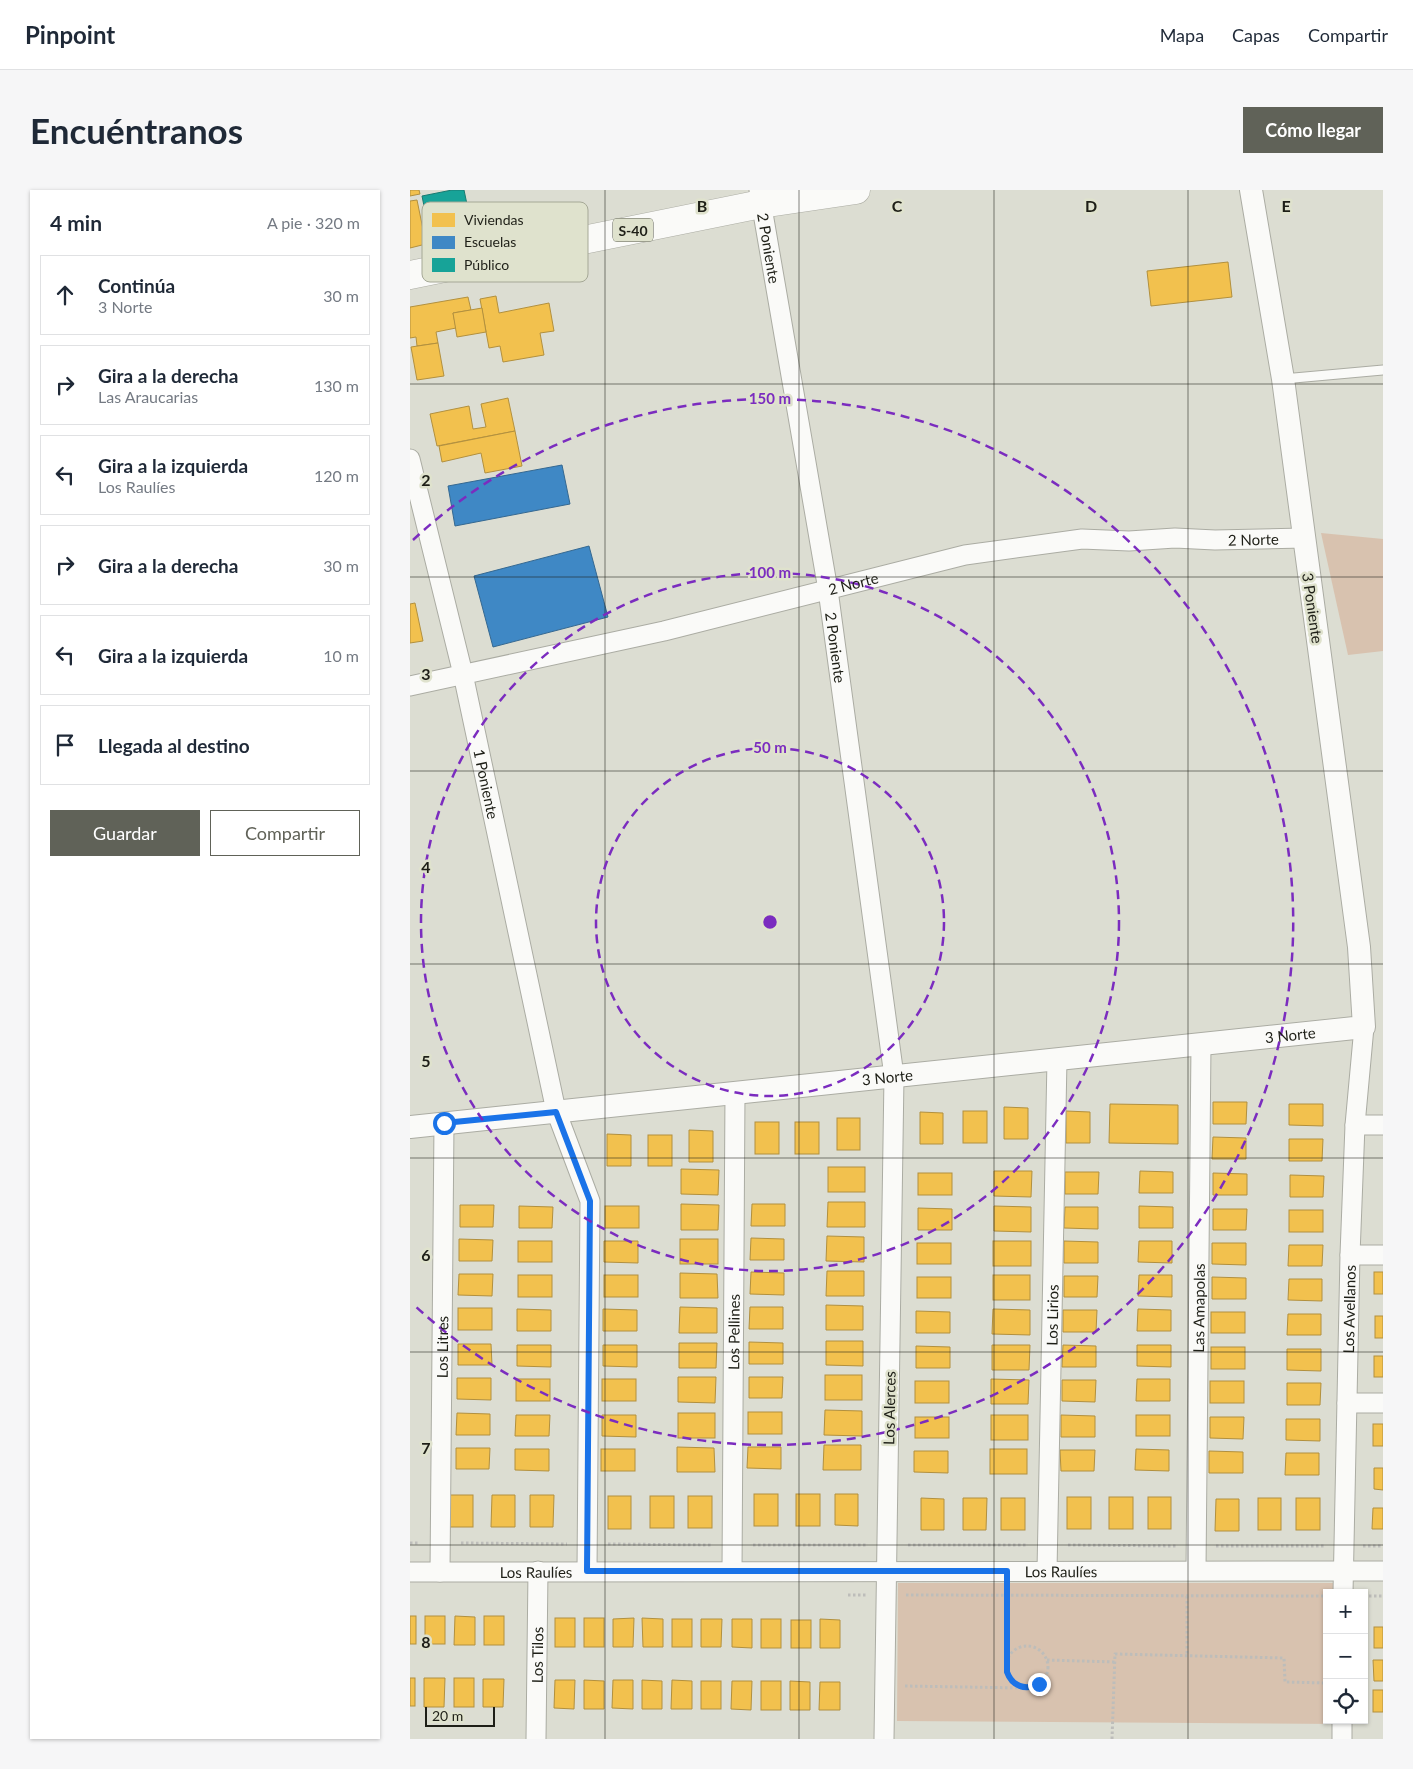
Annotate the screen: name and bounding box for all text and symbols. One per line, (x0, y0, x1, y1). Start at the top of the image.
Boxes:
text: Pinpoint (25, 20, 115, 49)
text: Mapa (1160, 24, 1204, 46)
text: Capas (1232, 24, 1280, 46)
text: Compartir (1308, 24, 1388, 46)
button: Cómo llegar (1243, 107, 1383, 153)
text: Encuéntranos (30, 109, 243, 151)
text: B (697, 196, 707, 215)
text: C (892, 196, 903, 215)
text: D (1085, 196, 1097, 215)
text: E (1281, 196, 1291, 215)
legend (422, 202, 588, 282)
text: 4 min (50, 210, 102, 235)
text: Viviendas (464, 211, 524, 228)
street label: 2 Poniente (754, 212, 784, 285)
text: A pie · 320 m (267, 213, 360, 232)
road number: S-40 (613, 218, 653, 242)
text: Escuelas (464, 233, 516, 250)
text: Público (464, 256, 509, 273)
text: Continúa (98, 274, 175, 297)
icon: ahead (51, 281, 79, 309)
text: 30 m (323, 286, 359, 305)
text: 3 Norte (98, 297, 152, 316)
text: Gira a la derecha (98, 364, 238, 387)
icon: right (51, 371, 79, 399)
text: 130 m (314, 376, 359, 395)
text: Las Araucarias (98, 387, 198, 406)
text: 150 m (749, 389, 791, 407)
text: Gira a la izquierda (98, 454, 248, 477)
icon: left (51, 461, 79, 489)
text: 120 m (314, 466, 359, 485)
text: 2 (421, 470, 431, 489)
text: Los Raulíes (98, 477, 176, 496)
street label: 2 Norte (1228, 530, 1279, 549)
icon: right (51, 551, 79, 579)
text: Gira a la derecha (98, 554, 238, 577)
text: 30 m (323, 556, 359, 575)
text: 100 m (749, 563, 791, 581)
street label: 2 Norte (826, 568, 880, 598)
street label: 3 Poniente (1299, 572, 1327, 645)
street label: 2 Poniente (822, 611, 850, 684)
icon: left (51, 641, 79, 669)
text: Gira a la izquierda (98, 644, 248, 667)
text: 10 m (323, 646, 359, 665)
text: 3 (421, 664, 431, 683)
icon: arrive (51, 731, 79, 759)
text: Llegada al destino (98, 734, 250, 757)
text: 50 m (753, 738, 787, 756)
street label: 1 Poniente (470, 747, 503, 821)
button: Guardar (50, 810, 200, 856)
button: Compartir (210, 810, 360, 856)
text: 4 (421, 857, 431, 876)
centre of rings (761, 913, 779, 931)
street label: 3 Norte (1264, 1023, 1317, 1046)
text: 5 (421, 1051, 431, 1070)
street label: 3 Norte (861, 1065, 914, 1089)
route start (433, 1112, 456, 1135)
text: 6 (421, 1245, 431, 1264)
street label: Las Amapolas (1189, 1263, 1208, 1353)
street label: Los Avellanos (1339, 1265, 1359, 1353)
street label: Los Lirios (1042, 1284, 1062, 1346)
street label: Los Pellines (724, 1294, 743, 1370)
street label: Los Litres (433, 1316, 451, 1378)
street label: Los Alerces (879, 1371, 899, 1445)
text: 7 (421, 1438, 431, 1457)
street label: Los Raulíes (1025, 1562, 1097, 1580)
street label: Los Raulíes (500, 1563, 572, 1581)
map controls (1323, 1589, 1368, 1724)
button: + (1323, 1589, 1368, 1634)
street label: Los Tilos (528, 1627, 546, 1683)
text: 8 (421, 1632, 431, 1651)
button: − (1323, 1634, 1368, 1679)
route end (1028, 1673, 1051, 1696)
button: locate (1323, 1679, 1368, 1724)
scale bar (425, 1704, 495, 1727)
text: 20 m (432, 1707, 463, 1724)

